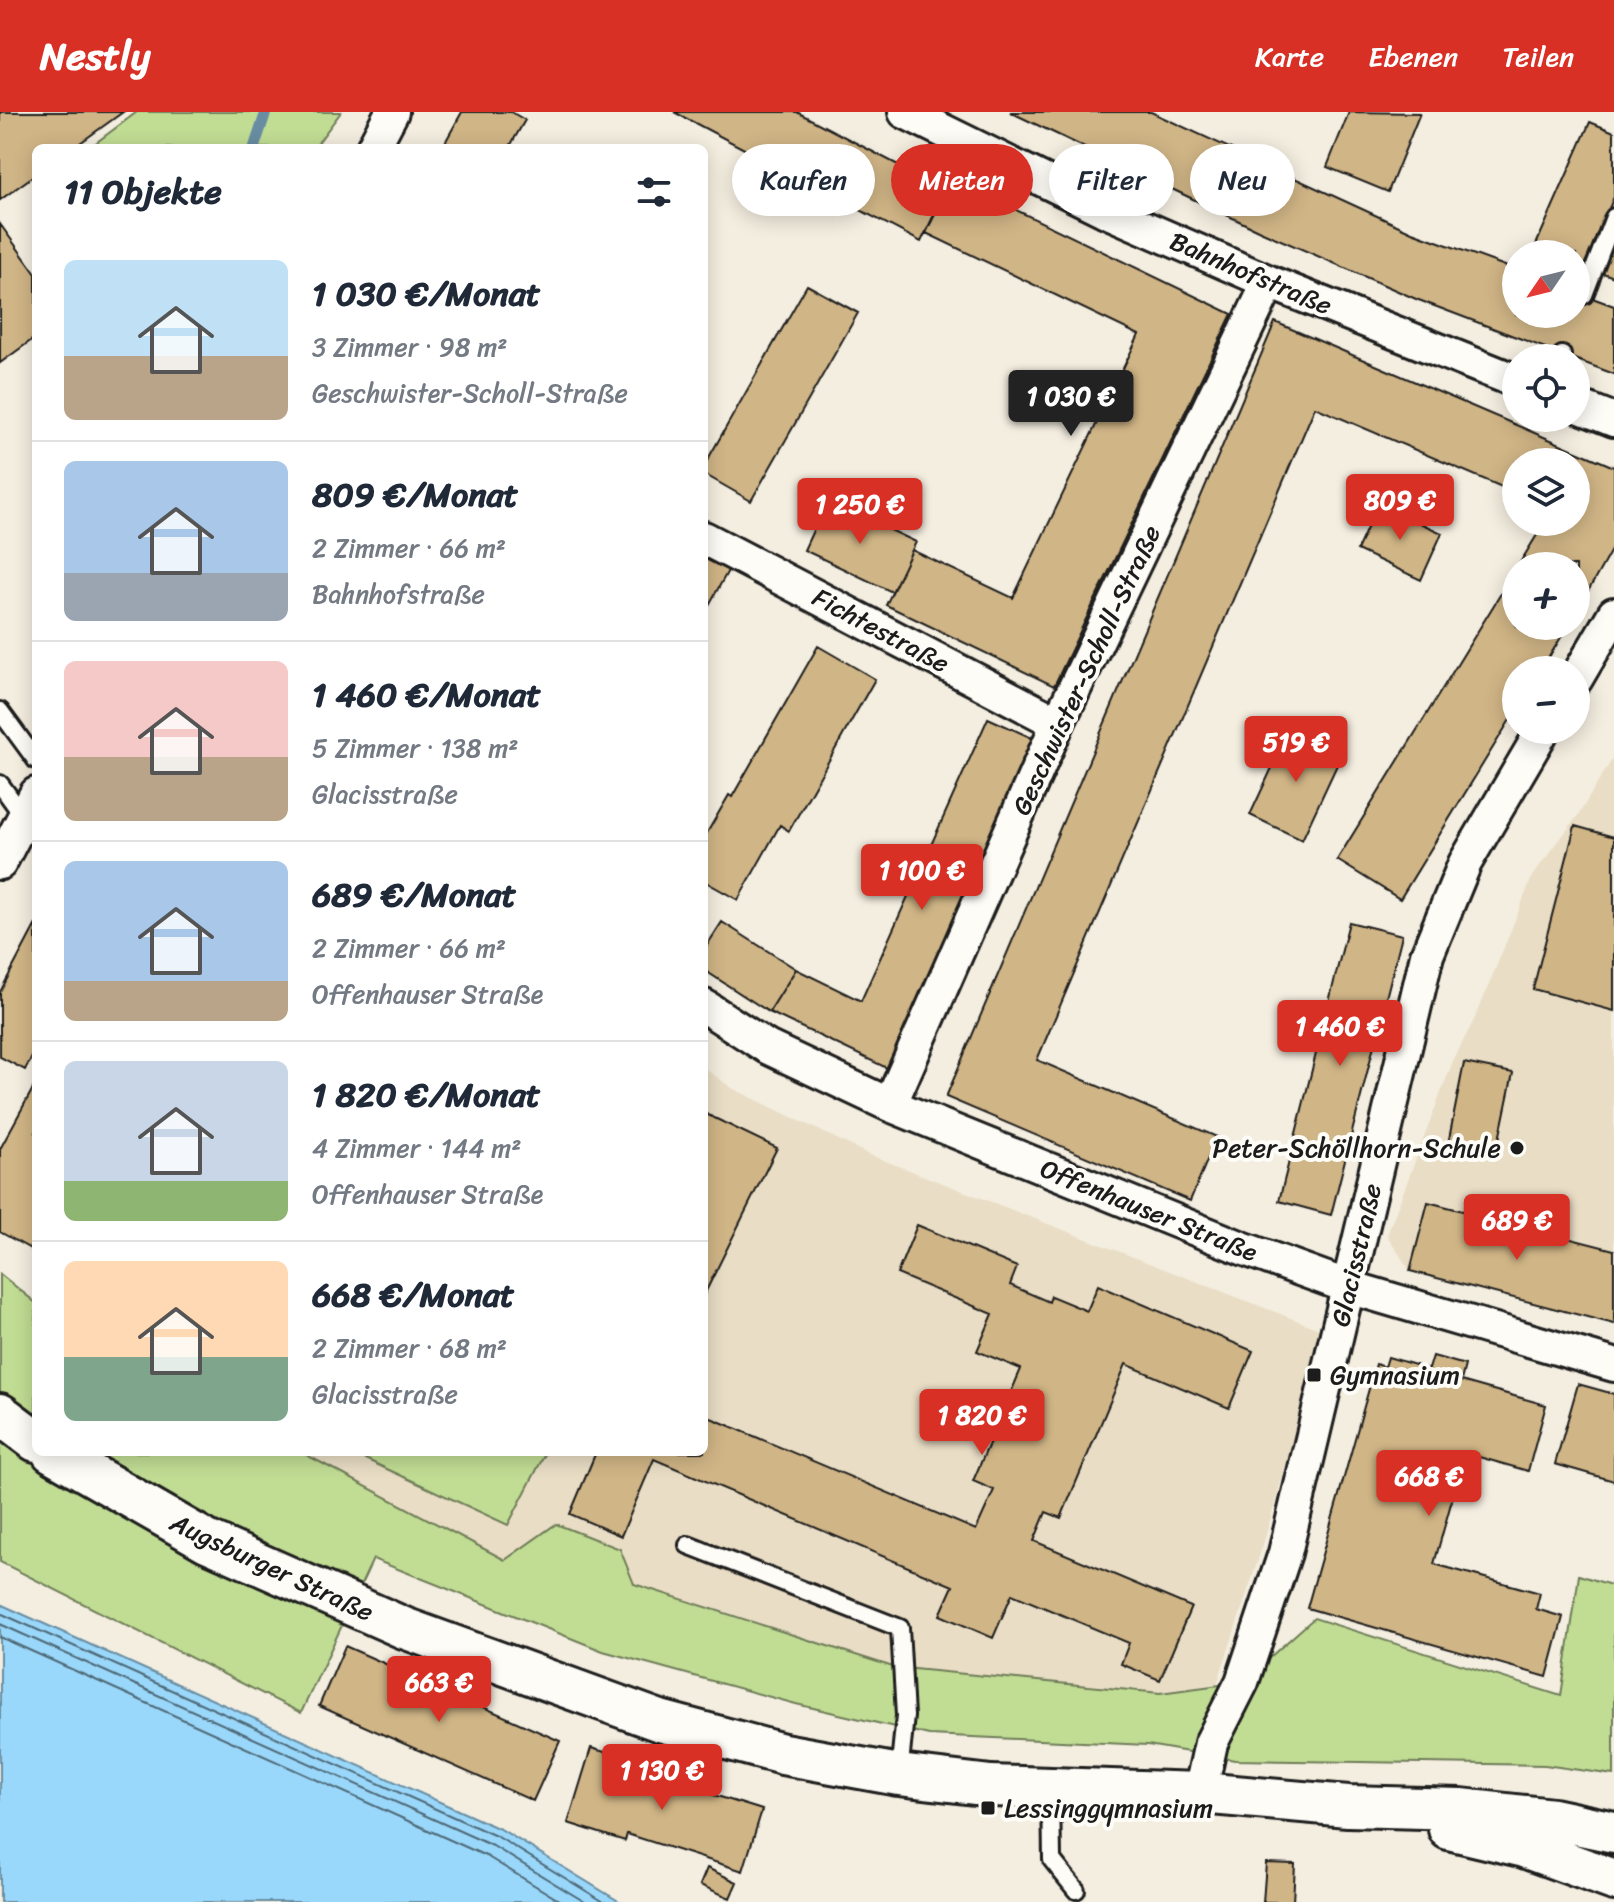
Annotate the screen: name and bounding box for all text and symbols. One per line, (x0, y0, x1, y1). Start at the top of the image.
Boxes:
text: Nestly (40, 23, 151, 90)
text: Karte (1255, 32, 1324, 81)
text: Ebenen (1368, 32, 1458, 81)
text: Teilen (1502, 32, 1574, 81)
chip: Kaufen (732, 144, 875, 216)
chip: Mieten (891, 144, 1033, 216)
chip: Filter (1049, 144, 1174, 216)
chip: Neu (1190, 144, 1295, 216)
text: 11 Objekte (64, 162, 222, 222)
icon: filters (632, 170, 676, 214)
street label: Bahnhofstraße (1162, 218, 1340, 328)
north arrow (1502, 240, 1590, 328)
map controls (1502, 240, 1590, 744)
text: 1 030 €/Monat (312, 264, 541, 324)
icon: home (128, 292, 224, 388)
text: 3 Zimmer · 98 m² (312, 324, 507, 370)
button: locate (1502, 344, 1590, 432)
text: Geschwister-Scholl-Straße (312, 370, 628, 416)
pin: 1 030 € (997, 370, 1145, 438)
text: 1 030 € (1026, 373, 1116, 419)
button: layers (1502, 448, 1590, 536)
text: 809 €/Monat (312, 465, 518, 525)
pin: 809 € (1344, 474, 1456, 542)
text: 809 € (1364, 477, 1436, 523)
pin: 1 250 € (786, 478, 934, 546)
text: 1 250 € (815, 481, 905, 527)
icon: home (128, 493, 224, 589)
street label: Geschwister-Scholl-Straße (998, 517, 1174, 823)
text: 2 Zimmer · 66 m² (312, 525, 506, 571)
button: + (1502, 552, 1590, 640)
text: Bahnhofstraße (312, 571, 485, 617)
street label: Fichtestraße (804, 574, 958, 686)
button: − (1502, 656, 1590, 744)
text: 1 460 €/Monat (312, 665, 541, 725)
icon: home (128, 693, 224, 789)
pin: 519 € (1240, 716, 1352, 784)
text: 519 € (1262, 719, 1330, 765)
text: 5 Zimmer · 138 m² (312, 725, 518, 771)
text: Glacisstraße (312, 771, 458, 817)
pin: 1 100 € (848, 844, 996, 912)
text: 1 100 € (879, 847, 965, 893)
text: 689 €/Monat (312, 865, 516, 925)
icon: home (128, 893, 224, 989)
text: 2 Zimmer · 66 m² (312, 925, 506, 971)
text: Offenhauser Straße (312, 971, 543, 1017)
pin: 1 460 € (1266, 1000, 1414, 1068)
text: 1 460 € (1295, 1003, 1385, 1049)
text: 1 820 €/Monat (312, 1065, 541, 1125)
icon: home (128, 1093, 224, 1189)
text: 4 Zimmer · 144 m² (312, 1125, 521, 1171)
place label: Peter-Schöllhorn-Schule (1212, 1125, 1501, 1171)
marker: Peter-Schöllhorn-Schule (1508, 1139, 1526, 1157)
street label: Offenhauser Straße (1033, 1145, 1265, 1275)
text: Offenhauser Straße (312, 1171, 543, 1217)
street label: Glacisstraße (1317, 1179, 1395, 1331)
pin: 689 € (1461, 1194, 1573, 1262)
text: 689 € (1482, 1197, 1552, 1243)
text: 668 €/Monat (312, 1265, 515, 1325)
icon: home (128, 1293, 224, 1389)
text: 2 Zimmer · 68 m² (312, 1325, 507, 1371)
place label: Gymnasium (1330, 1352, 1460, 1398)
marker: Gymnasium (1305, 1366, 1323, 1384)
text: Glacisstraße (312, 1371, 458, 1417)
pin: 1 820 € (908, 1389, 1056, 1457)
text: 1 820 € (937, 1392, 1027, 1438)
pin: 668 € (1373, 1450, 1485, 1518)
text: 668 € (1394, 1453, 1464, 1499)
street label: Augsburger Straße (162, 1499, 382, 1634)
pin: 663 € (383, 1656, 495, 1724)
text: 663 € (405, 1659, 473, 1705)
pin: 1 130 € (588, 1744, 736, 1812)
text: 1 130 € (620, 1747, 704, 1793)
place label: Lessinggymnasium (1004, 1785, 1213, 1831)
marker: Lessinggymnasium (979, 1799, 997, 1817)

